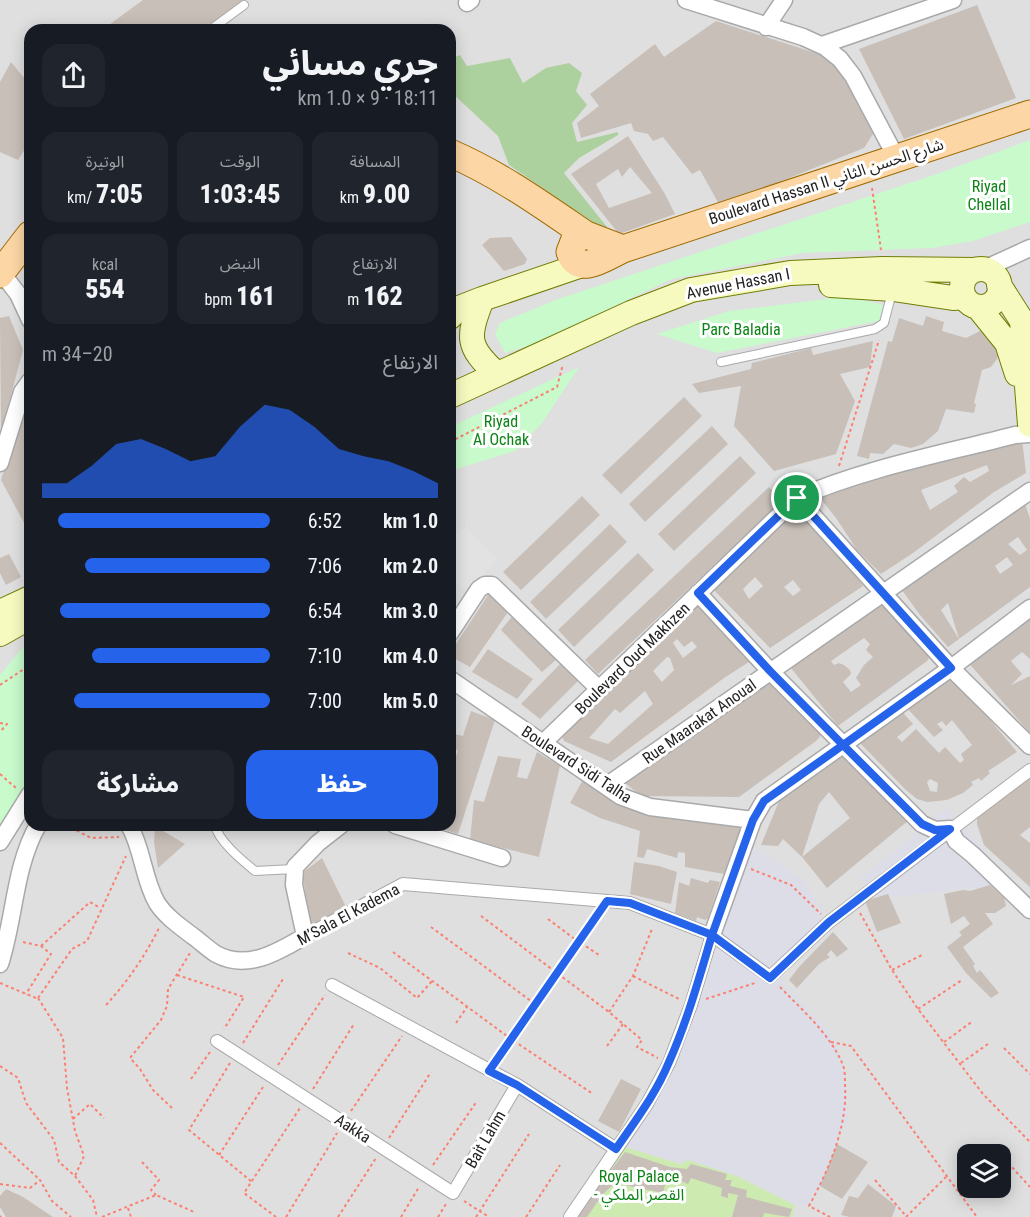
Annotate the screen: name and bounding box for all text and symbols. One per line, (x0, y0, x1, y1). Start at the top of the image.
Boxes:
button: share (42, 44, 105, 107)
text: جري مسائي (263, 44, 438, 83)
text: 18:11 · 9 × 1.0 km (298, 86, 438, 110)
street label: Boulevard Hassan II شارع الحسن الثاني (706, 134, 947, 231)
text: الوتيرة (86, 152, 124, 171)
text: الوقت (220, 152, 260, 171)
text: المسافة (350, 152, 400, 171)
park label: Riyad Chellal (968, 177, 1010, 214)
text: 7:05 (96, 179, 143, 209)
text: 1:03:45 (200, 179, 280, 209)
text: 9.00 (363, 179, 410, 209)
text: /km (67, 188, 96, 207)
text: km (340, 188, 363, 207)
text: النبض (220, 254, 260, 273)
text: الارتفاع (353, 254, 397, 273)
text: kcal (92, 255, 118, 274)
street label: Avenue Hassan I (685, 264, 791, 303)
text: 554 (85, 274, 125, 304)
text: 161 (236, 281, 276, 311)
text: 162 (363, 281, 403, 311)
text: bpm (204, 290, 236, 309)
text: m (347, 290, 363, 309)
park label: Parc Baladia (701, 320, 781, 339)
text: 20–34 m (42, 342, 113, 366)
text: الارتفاع (383, 350, 438, 374)
park label: Riyad Al Ochak (473, 412, 530, 449)
pin (771, 472, 822, 523)
icon: arrive (780, 481, 813, 514)
text: 6:52 (308, 509, 342, 533)
text: 1.0 km (383, 509, 438, 533)
text: 7:06 (308, 554, 342, 578)
text: 2.0 km (383, 554, 438, 578)
text: 6:54 (308, 599, 342, 623)
text: 3.0 km (383, 599, 438, 623)
street label: Boulevard Oud Makhzen (571, 599, 694, 718)
text: 7:10 (308, 644, 342, 668)
text: 4.0 km (383, 644, 438, 668)
street label: Rue Maarakat Anoual (639, 675, 760, 768)
text: 7:00 (308, 689, 342, 713)
text: 5.0 km (383, 689, 438, 713)
street label: Boulevard Sidi Talha (518, 722, 635, 807)
button: مشاركة (42, 750, 234, 819)
button: حفظ (246, 750, 438, 819)
street label: M’Sala El Kadema (294, 880, 403, 949)
street label: Bait Lahm (461, 1107, 510, 1172)
street label: Aakka (331, 1110, 374, 1147)
map controls (957, 1144, 1011, 1198)
button: layers (957, 1144, 1011, 1198)
park label: Royal Palace - القصر الملكي (594, 1167, 684, 1207)

